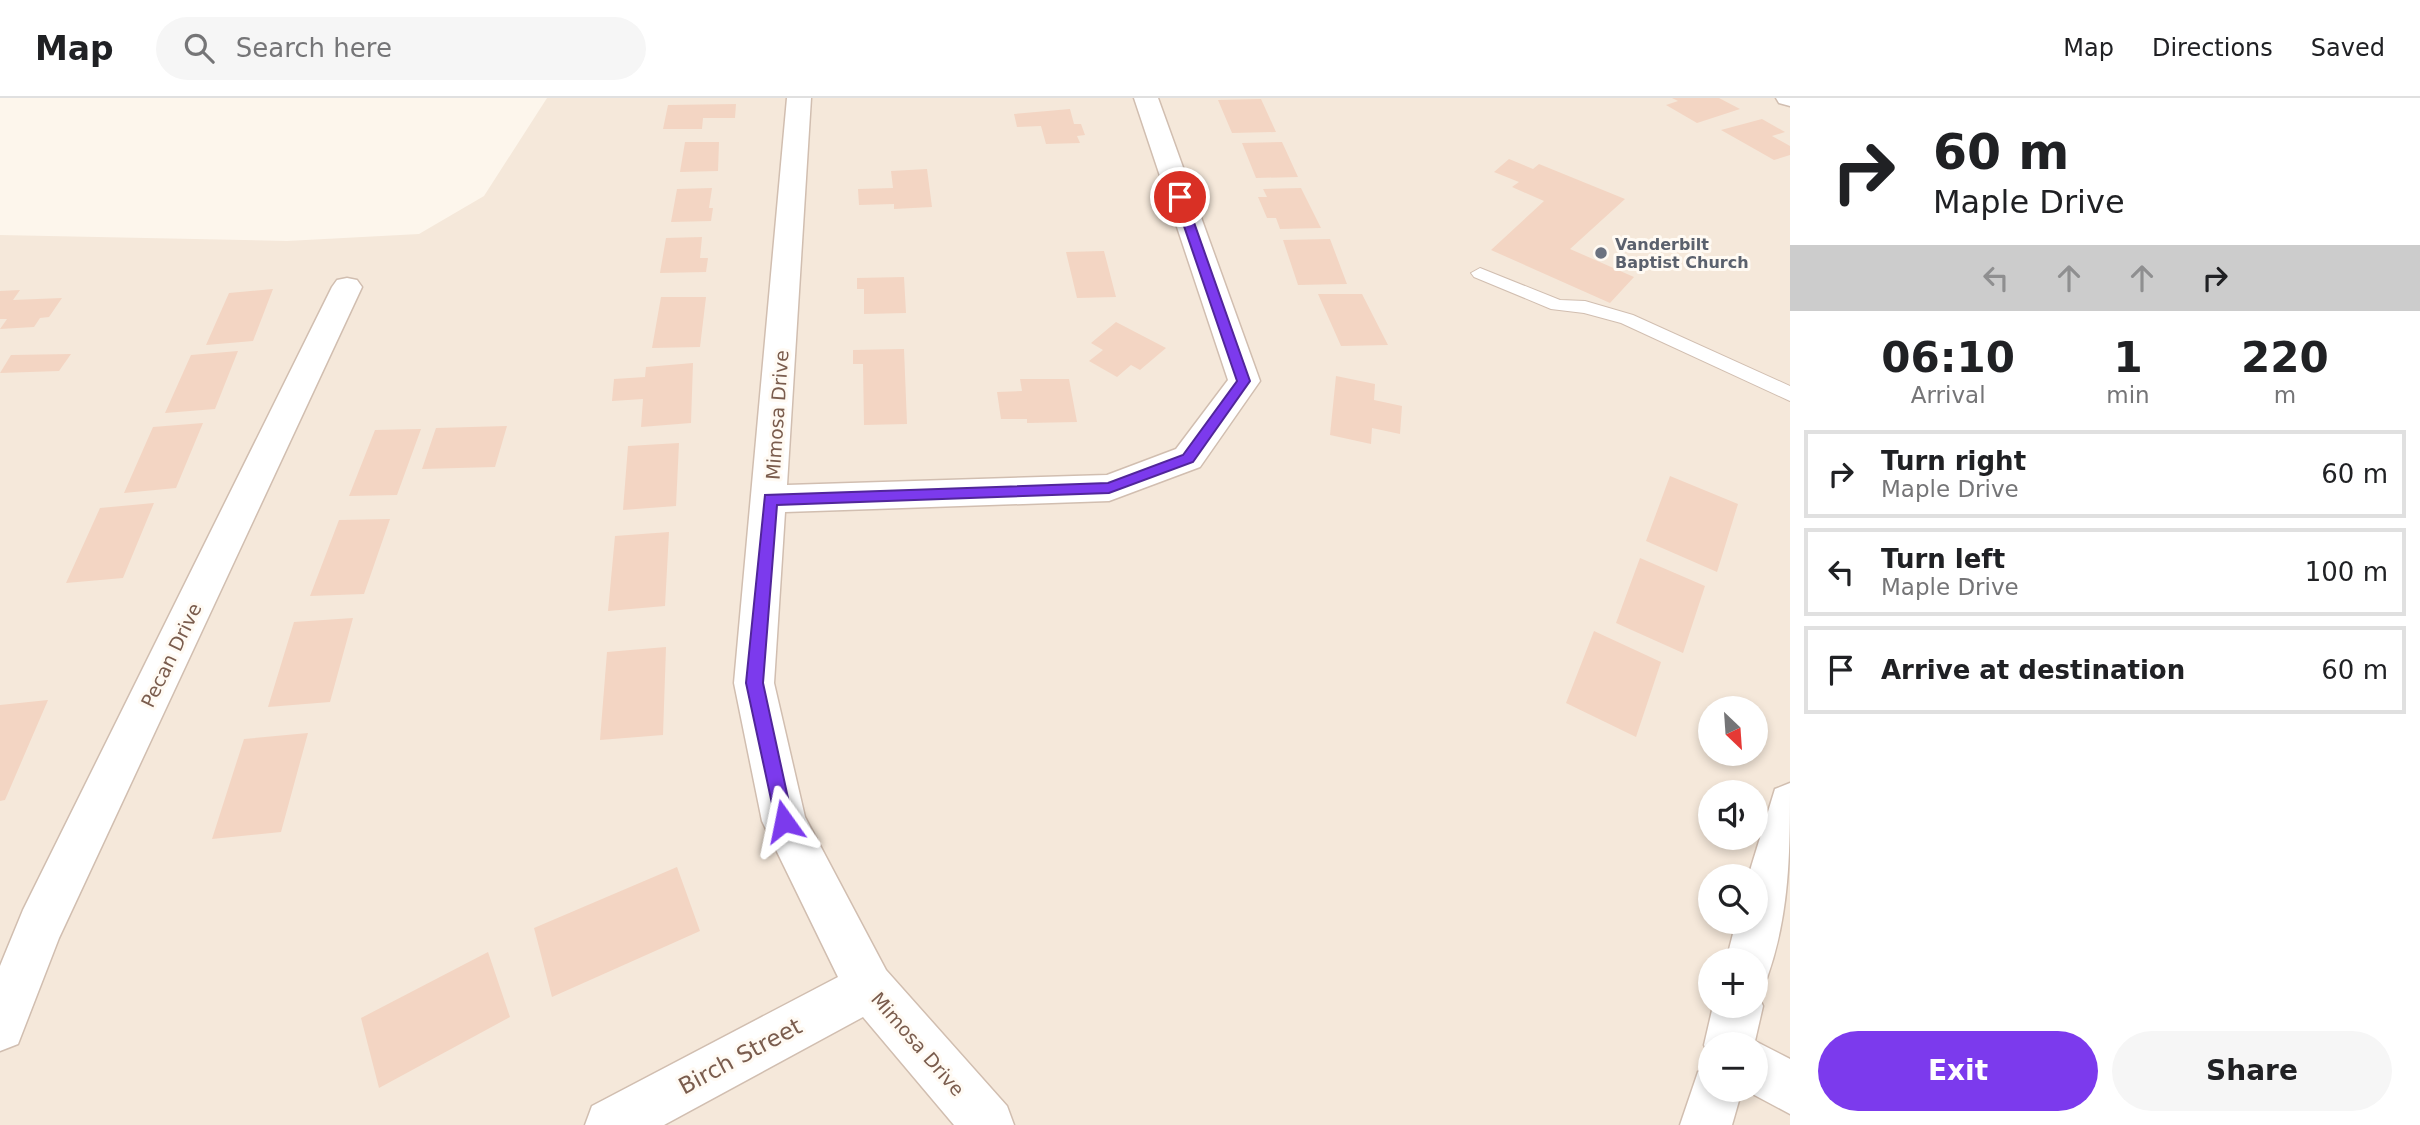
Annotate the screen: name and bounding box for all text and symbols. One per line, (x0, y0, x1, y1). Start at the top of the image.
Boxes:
search box (156, 17, 646, 80)
text: Map (35, 29, 114, 68)
icon: search (180, 29, 218, 67)
text: Search here (236, 33, 392, 63)
text: Map (2063, 34, 2114, 62)
text: Directions (2152, 34, 2273, 62)
text: Saved (2311, 34, 2385, 62)
text: 60 m (1933, 124, 2069, 181)
icon: right (1818, 126, 1909, 217)
pin (1150, 167, 1210, 227)
icon: arrive (1161, 178, 1199, 216)
text: Maple Drive (1933, 183, 2125, 221)
place label: Vanderbilt Baptist Church (1615, 235, 1749, 272)
marker: Vanderbilt Baptist Church (1593, 245, 1609, 261)
icon: left (1977, 259, 2015, 297)
icon: ahead (2050, 259, 2088, 297)
icon: ahead (2123, 259, 2161, 297)
icon: right (2196, 259, 2234, 297)
text: 06:10 (1881, 333, 2015, 382)
text: 1 (2113, 333, 2143, 382)
text: 220 (2241, 333, 2329, 382)
street label: Mimosa Drive (761, 349, 793, 481)
text: Arrival (1911, 382, 1986, 408)
text: min (2106, 382, 2150, 408)
text: m (2274, 382, 2296, 408)
text: Turn right (1881, 446, 2026, 476)
icon: right (1822, 455, 1860, 493)
text: 60 m (2321, 459, 2388, 489)
text: Maple Drive (1881, 476, 2019, 502)
text: Turn left (1881, 544, 2005, 574)
icon: left (1822, 553, 1860, 591)
text: 100 m (2305, 557, 2388, 587)
text: Maple Drive (1881, 574, 2019, 600)
street label: Pecan Drive (136, 599, 206, 711)
icon: arrive (1822, 651, 1860, 689)
text: Arrive at destination (1881, 655, 2185, 685)
text: 60 m (2321, 655, 2388, 685)
north arrow (1698, 696, 1768, 766)
map controls (1698, 696, 1768, 1102)
button: sound (1698, 780, 1768, 850)
position arrow (747, 784, 821, 858)
button: search (1698, 864, 1768, 934)
button: + (1698, 948, 1768, 1018)
street label: Mimosa Drive (867, 988, 969, 1100)
street label: Birch Street (674, 1013, 806, 1099)
button: Exit (1818, 1031, 2098, 1111)
button: Share (2112, 1031, 2392, 1111)
button: − (1698, 1032, 1768, 1102)

